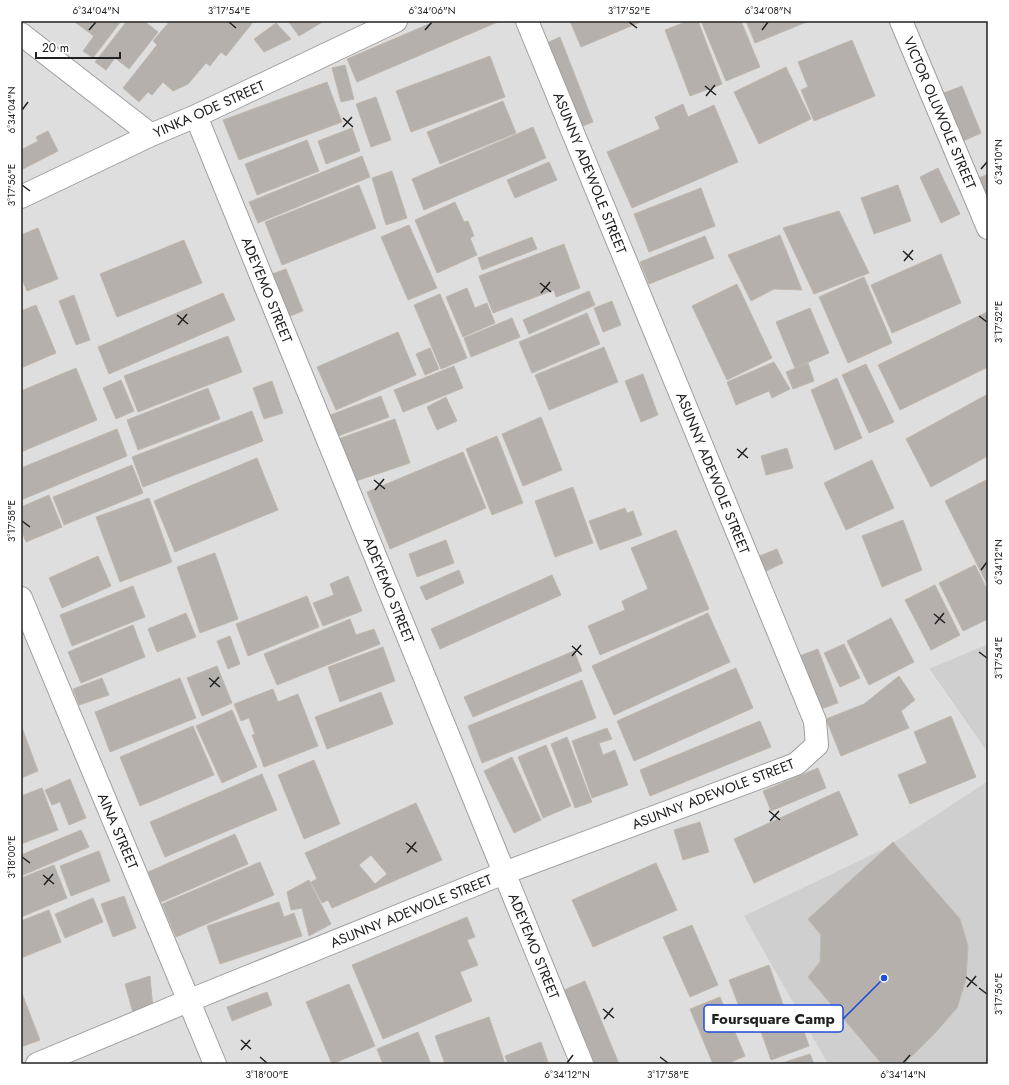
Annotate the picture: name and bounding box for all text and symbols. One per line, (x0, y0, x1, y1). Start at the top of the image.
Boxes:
text: 6°34'04"N (73, 3, 119, 18)
text: 3°17'54"E (208, 3, 250, 18)
text: 6°34'06"N (409, 3, 455, 18)
text: 3°17'52"E (608, 3, 650, 18)
text: 6°34'08"N (745, 3, 791, 18)
scale bar (36, 34, 120, 60)
street label: VICTOR OLUWOLE STREET (899, 34, 981, 193)
text: 20 m (42, 39, 69, 57)
street label: YINKA ODE STREET (150, 75, 268, 143)
text: 6°34'04"N (4, 87, 19, 133)
street label: ASUNNY ADEWOLE STREET (548, 89, 632, 257)
text: 6°34'10"N (991, 139, 1006, 185)
text: 3°17'56"E (4, 164, 19, 206)
street label: ADEYEMO STREET (237, 234, 298, 346)
text: 3°17'52"E (991, 301, 1006, 343)
street label: ASUNNY ADEWOLE STREET (671, 389, 755, 557)
text: 3°17'58"E (4, 500, 19, 542)
street label: ADEYEMO STREET (359, 534, 420, 646)
text: 6°34'12"N (991, 539, 1006, 585)
text: 3°17'54"E (991, 637, 1006, 679)
street label: ASUNNY ADEWOLE STREET (629, 754, 798, 834)
street label: AINA STREET (93, 790, 143, 873)
text: 3°18'00"E (4, 835, 19, 879)
street label: ASUNNY ADEWOLE STREET (327, 869, 495, 953)
street label: ADEYEMO STREET (504, 890, 565, 1002)
text: 3°17'56"E (991, 973, 1006, 1015)
callout: Foursquare Camp (704, 1005, 843, 1032)
text: Foursquare Camp (711, 1008, 835, 1030)
text: 3°18'00"E (245, 1067, 289, 1082)
text: 6°34'12"N (544, 1067, 590, 1082)
text: 3°17'58"E (647, 1067, 689, 1082)
text: 6°34'14"N (880, 1067, 926, 1082)

